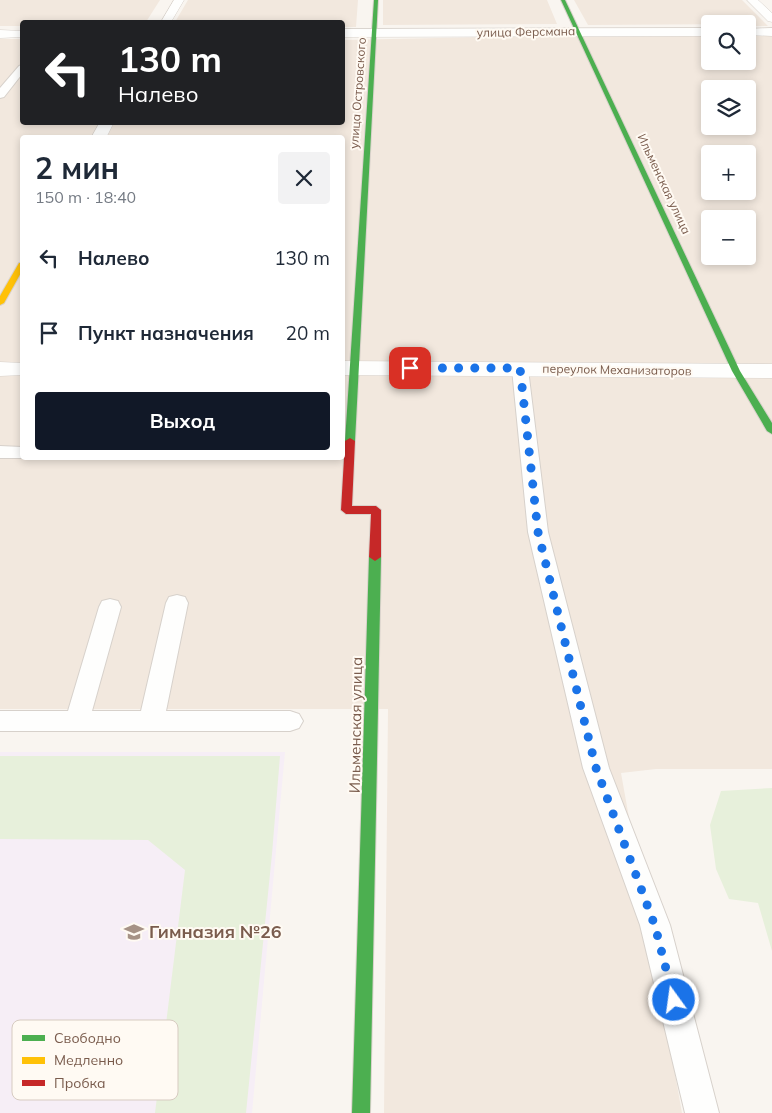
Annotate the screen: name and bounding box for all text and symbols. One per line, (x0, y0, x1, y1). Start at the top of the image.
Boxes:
map controls (701, 15, 756, 265)
button: search (701, 15, 756, 70)
street label: улица Ферсмана (477, 23, 575, 40)
text: 130 m (118, 37, 222, 81)
street label: улица Островского (346, 37, 369, 149)
icon: left (35, 40, 100, 105)
text: Налево (118, 80, 198, 108)
button: layers (701, 80, 756, 135)
street label: Ильменская улица (635, 131, 694, 236)
button: + (701, 145, 756, 200)
text: 2 мин (35, 149, 119, 187)
button: close (278, 152, 330, 204)
text: 150 m · 18:40 (35, 187, 136, 207)
button: − (701, 210, 756, 265)
icon: left (35, 244, 63, 272)
text: Налево (78, 246, 150, 270)
text: 130 m (274, 246, 330, 270)
icon: arrive (35, 319, 63, 347)
text: Пункт назначения (78, 321, 254, 345)
text: 20 m (286, 321, 330, 345)
pin (389, 347, 431, 389)
icon: arrive (396, 354, 424, 382)
street label: переулок Механизаторов (542, 361, 692, 378)
button: Выход (35, 392, 330, 450)
street label: Ильменская улица (345, 657, 366, 793)
place label: Гимназия №26 (149, 920, 282, 943)
school or university icon: Гимназия №26 (123, 921, 145, 943)
position arrow (647, 973, 699, 1025)
legend (12, 1020, 178, 1100)
text: Свободно (54, 1029, 121, 1047)
text: Медленно (54, 1051, 123, 1069)
text: Пробка (54, 1074, 106, 1092)

